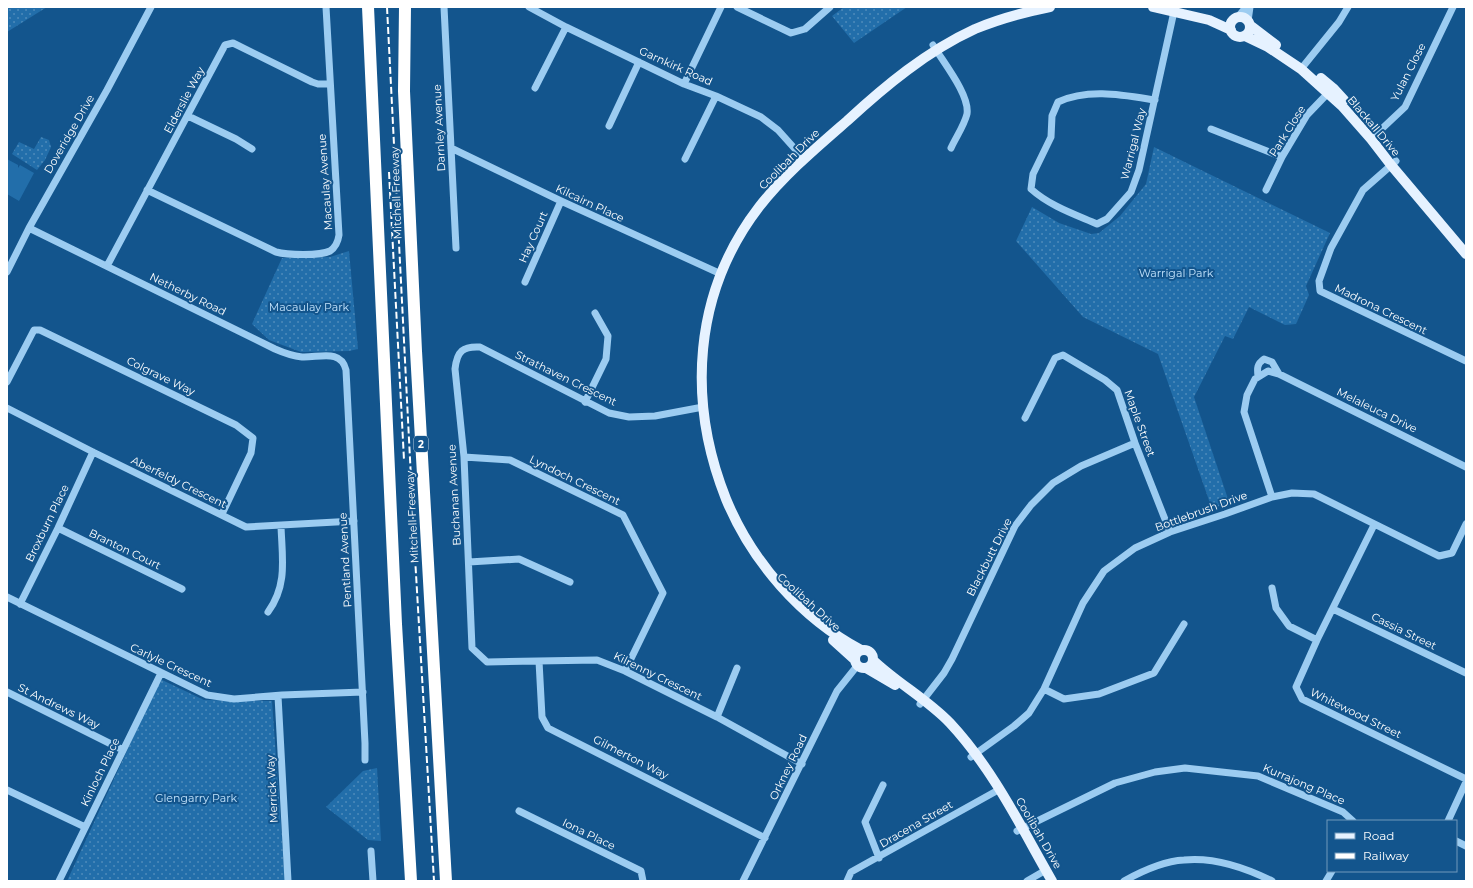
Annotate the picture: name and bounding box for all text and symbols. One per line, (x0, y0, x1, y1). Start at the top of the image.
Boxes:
street label: Yulan Close (1387, 40, 1429, 103)
street label: Garnkirk Road (637, 44, 715, 88)
street label: Elderslie Way (161, 64, 207, 136)
street label: Darnley Avenue (430, 84, 448, 172)
street label: Doveridge Drive (41, 92, 97, 176)
street label: Blackall Drive (1345, 93, 1404, 159)
street label: Park Close (1266, 103, 1308, 159)
street label: Warrigal Way (1117, 107, 1149, 181)
street label: Coolibah Drive (756, 125, 823, 192)
street label: Macaulay Avenue (315, 133, 335, 231)
street label: Mitchell Freeway (387, 146, 405, 240)
street label: Kilcairn Place (553, 181, 627, 225)
street label: Hay Court (515, 209, 551, 265)
park label: Warrigal Park (1139, 266, 1214, 280)
street label: Netherby Road (147, 269, 229, 319)
street label: Madrona Crescent (1332, 281, 1430, 338)
park label: Macaulay Park (269, 300, 350, 314)
street label: Strathaven Crescent (513, 347, 620, 409)
street label: Colgrave Way (124, 353, 198, 399)
street label: Melaleuca Drive (1334, 384, 1420, 436)
street label: Maple Street (1121, 388, 1159, 459)
road number: 2 (414, 436, 428, 452)
street label: Buchanan Avenue (444, 444, 464, 546)
street label: Lyndoch Crescent (527, 452, 623, 508)
street label: Aberfeldy Crescent (129, 453, 230, 511)
street label: Mitchell Freeway (403, 470, 421, 564)
street label: Broxburn Place (22, 482, 72, 564)
street label: Bottlebrush Drive (1153, 488, 1249, 534)
street label: Pentland Avenue (336, 512, 354, 608)
street label: Blackbutt Drive (963, 515, 1015, 598)
street label: Branton Court (87, 525, 164, 573)
street label: Coolibah Drive (774, 570, 844, 634)
street label: Cassia Street (1369, 609, 1439, 653)
street label: Carlyle Crescent (128, 640, 215, 690)
street label: Kilrenny Crescent (611, 648, 705, 704)
street label: St Andrews Way (16, 680, 102, 732)
street label: Whitewood Street (1308, 685, 1404, 741)
street label: Gilmerton Way (591, 732, 671, 782)
street label: Orkney Road (766, 732, 810, 802)
street label: Kinloch Place (77, 735, 123, 809)
street label: Merrick Way (263, 755, 281, 823)
street label: Kurrajong Place (1261, 760, 1347, 808)
park label: Glengarry Park (155, 791, 238, 805)
street label: Coolibah Drive (1013, 795, 1065, 872)
street label: Dracena Street (877, 797, 956, 851)
street label: Iona Place (560, 815, 618, 853)
legend (1327, 820, 1457, 872)
text: Road (1363, 828, 1394, 843)
text: Railway (1363, 848, 1409, 863)

